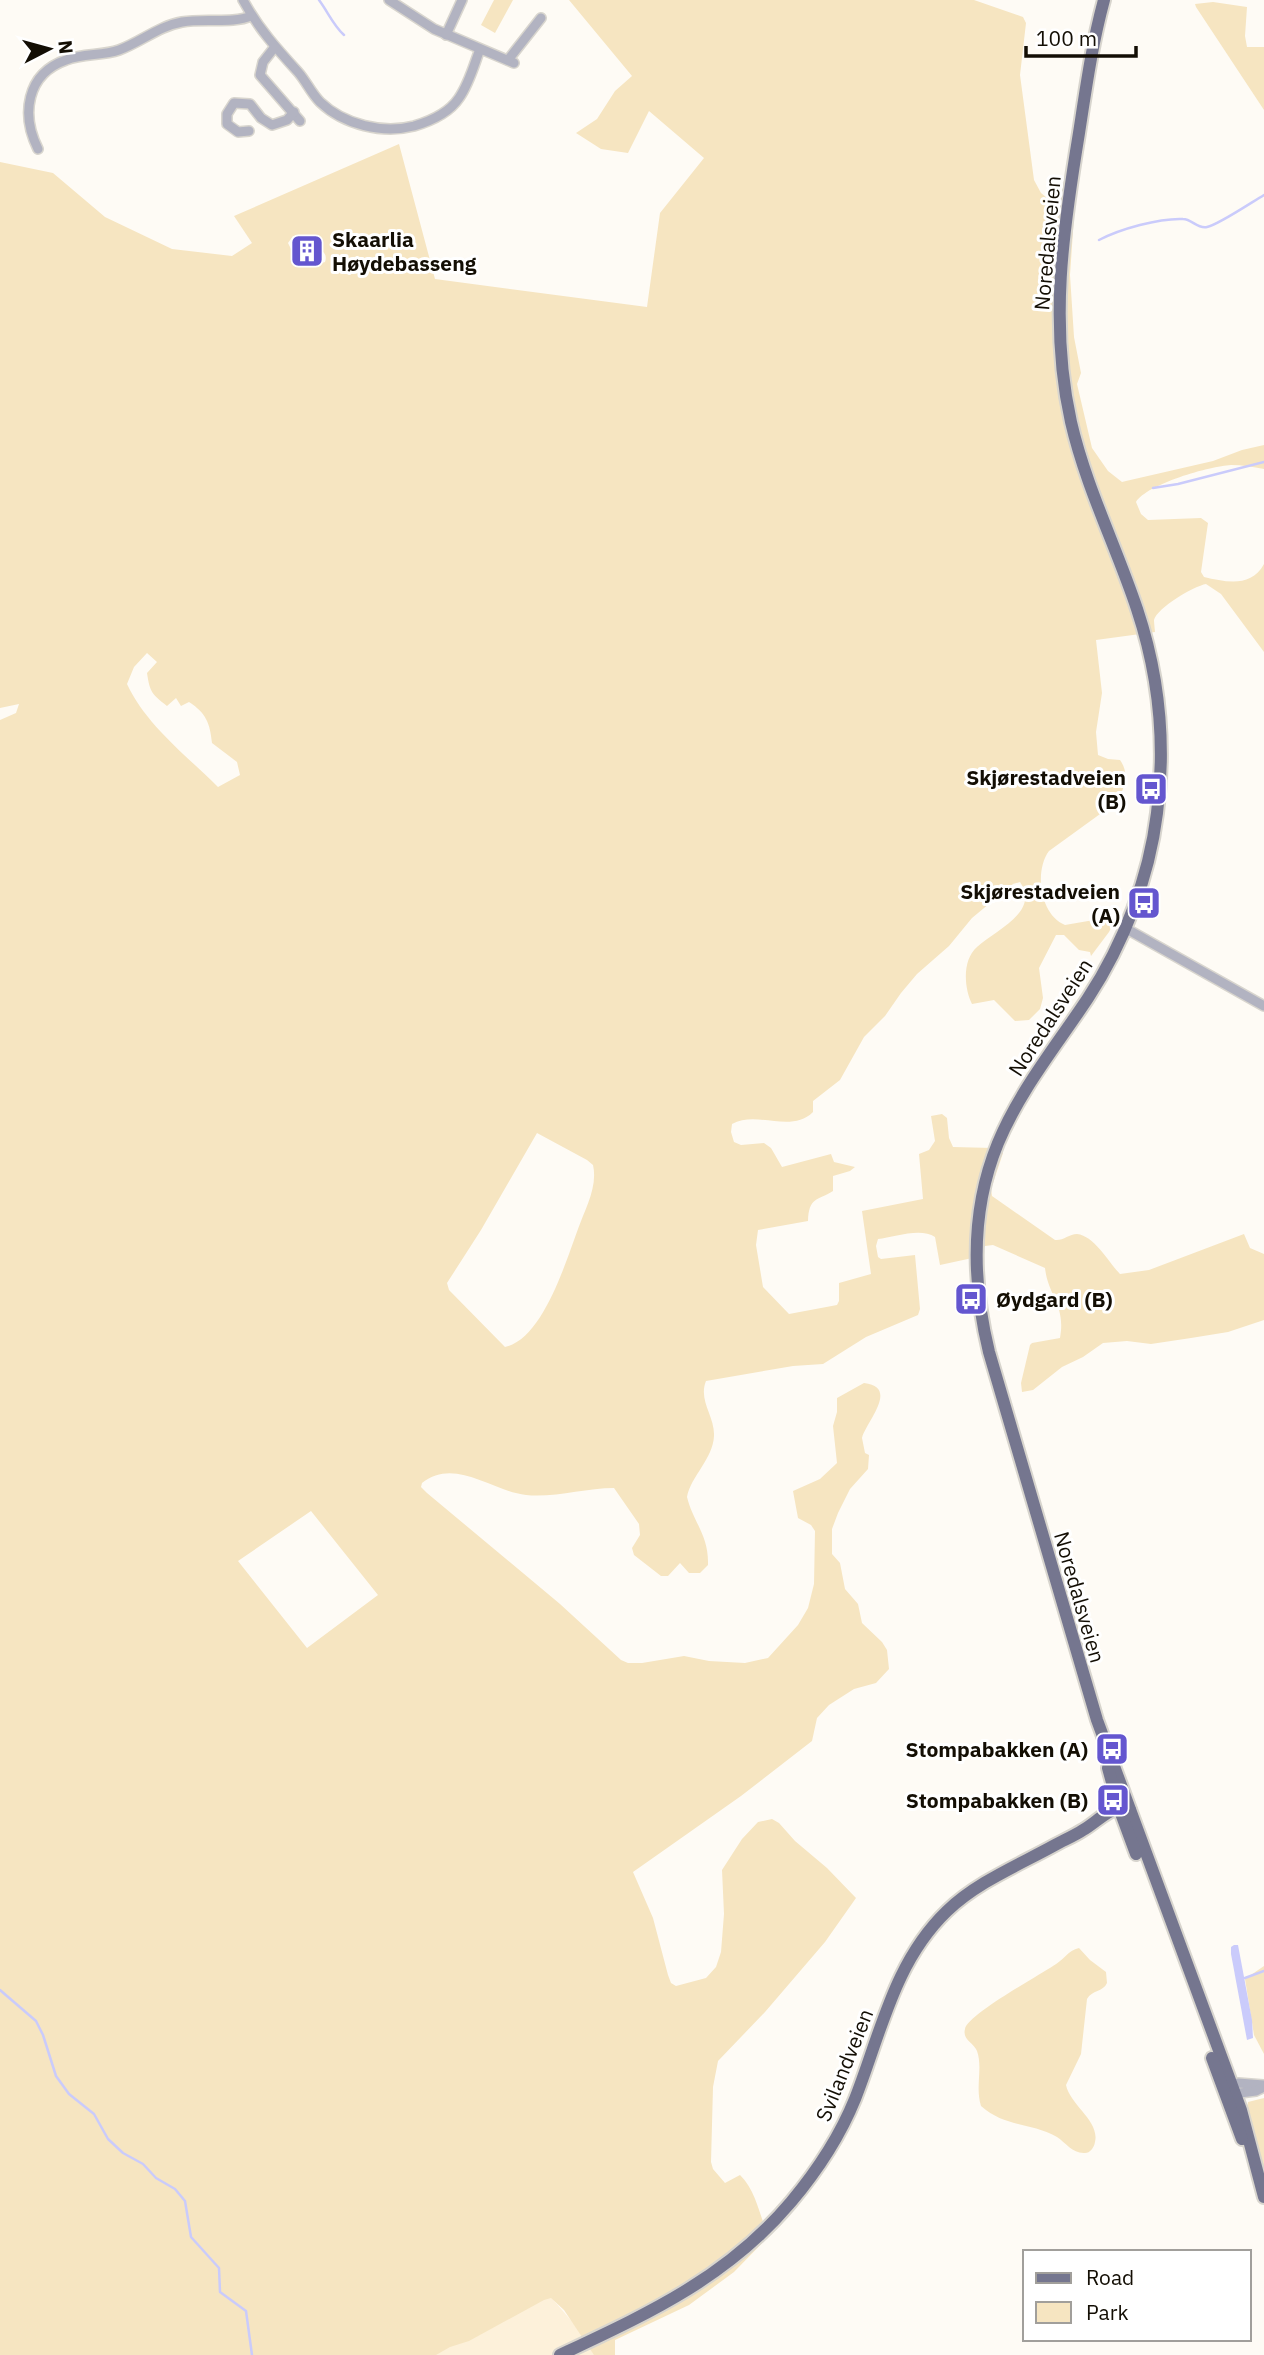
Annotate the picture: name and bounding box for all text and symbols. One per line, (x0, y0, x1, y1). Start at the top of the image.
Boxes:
north arrow (14, 14, 84, 84)
scale bar (1026, 14, 1136, 58)
text: 100 m (1036, 24, 1097, 52)
text: N (53, 39, 79, 55)
street label: Noredalsveien (1027, 174, 1067, 312)
place label: Skaarlia Høydebasseng (332, 225, 477, 277)
building icon: Skaarlia Høydebasseng (288, 232, 326, 270)
place label: Skjørestadveien (B) (966, 763, 1126, 815)
bus stop icon: Skjørestadveien (B) (1132, 770, 1170, 808)
place label: Skjørestadveien (A) (960, 877, 1120, 929)
bus stop icon: Skjørestadveien (A) (1125, 884, 1163, 922)
street label: Noredalsveien (1001, 953, 1099, 1081)
bus stop icon: Øydgard (B) (952, 1280, 990, 1318)
place label: Øydgard (B) (996, 1285, 1113, 1313)
street label: Noredalsveien (1048, 1528, 1112, 1666)
bus stop icon: Stompabakken (A) (1093, 1730, 1131, 1768)
place label: Stompabakken (A) (905, 1735, 1088, 1763)
bus stop icon: Stompabakken (B) (1094, 1781, 1132, 1819)
place label: Stompabakken (B) (906, 1786, 1088, 1814)
street label: Svilandveien (809, 2004, 879, 2126)
legend (1023, 2250, 1250, 2341)
text: Road (1086, 2263, 1134, 2291)
text: Park (1086, 2298, 1129, 2326)

